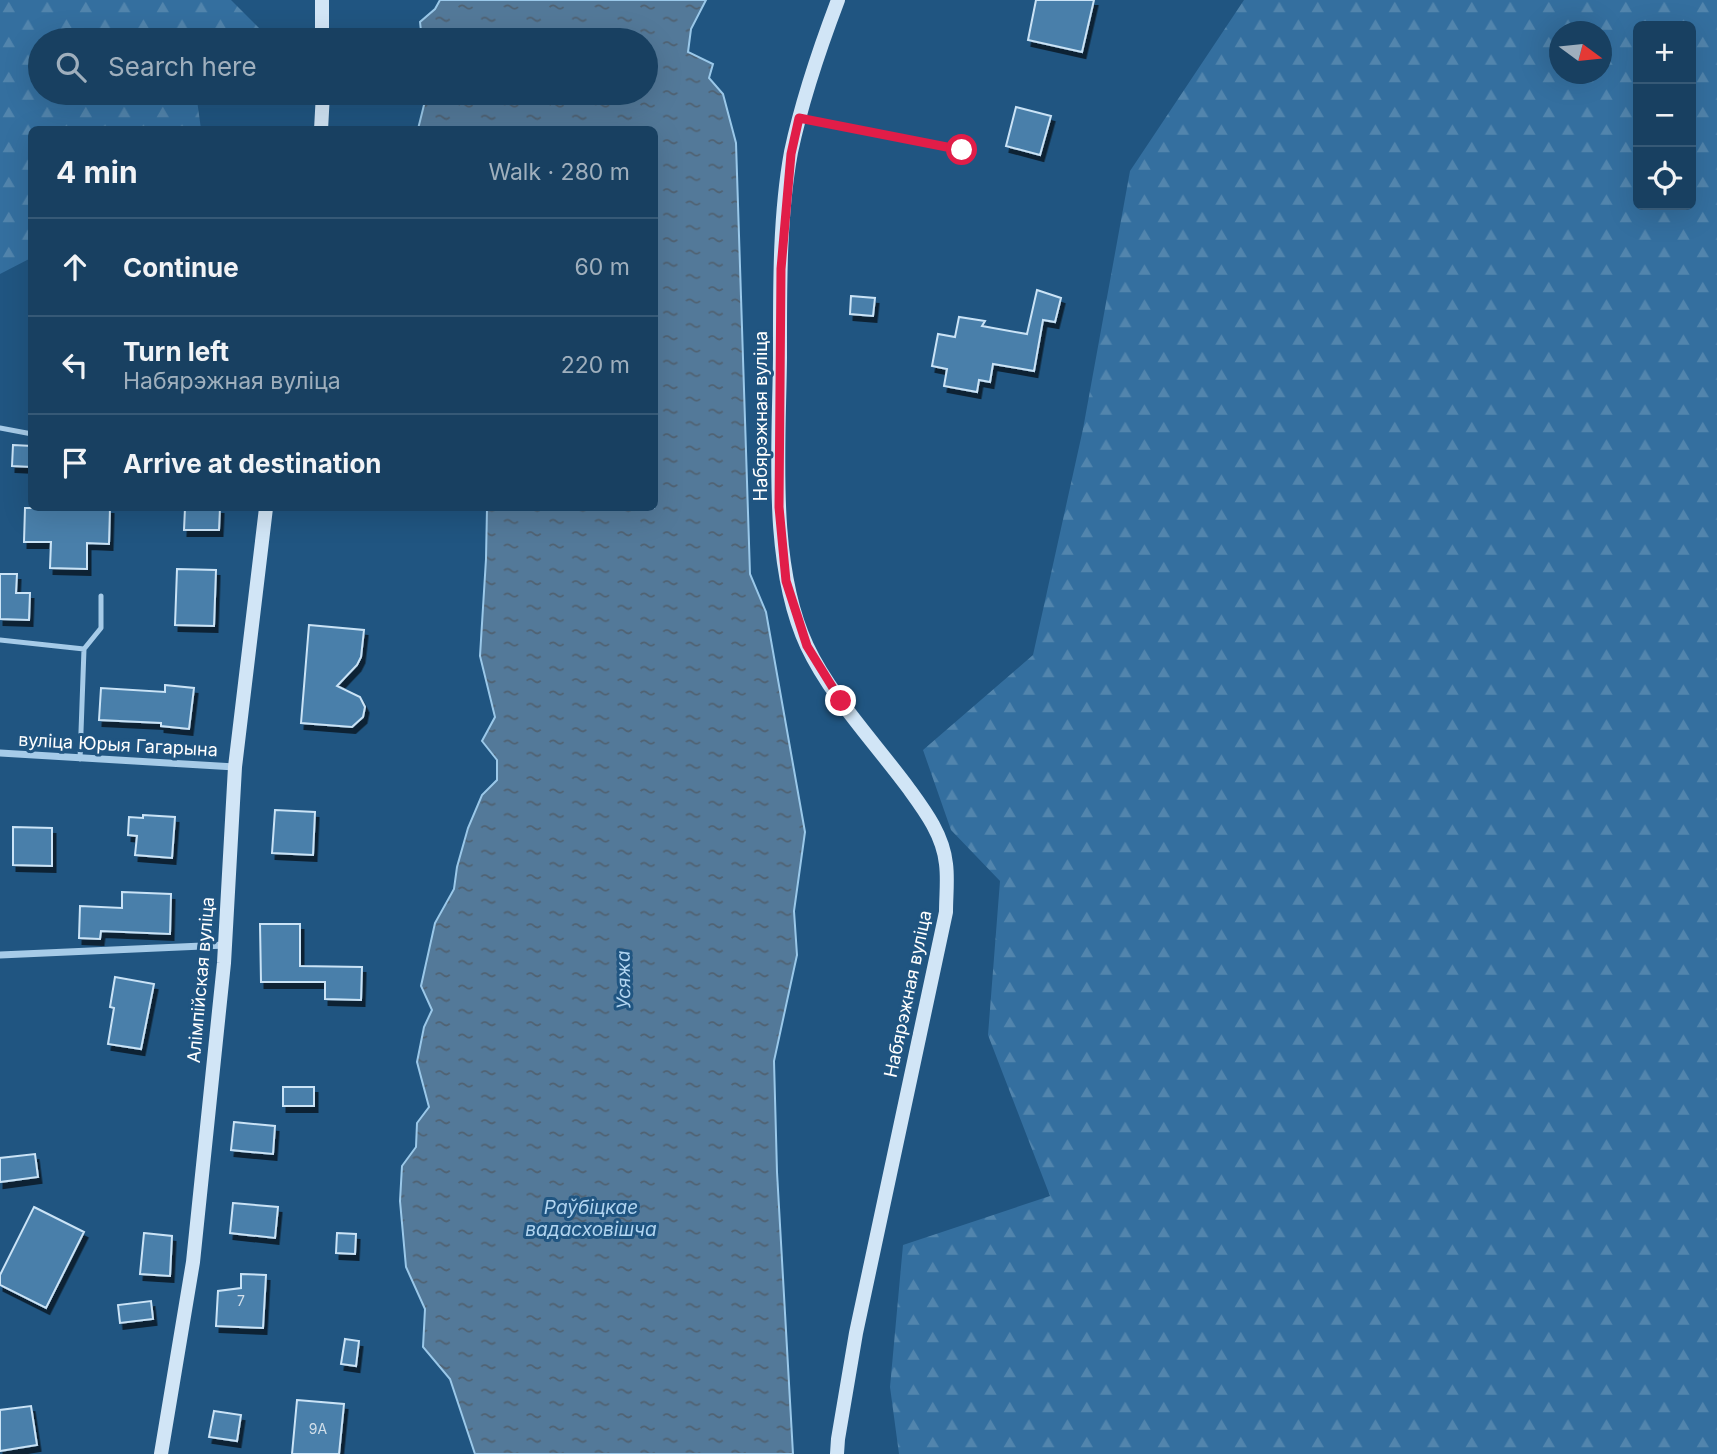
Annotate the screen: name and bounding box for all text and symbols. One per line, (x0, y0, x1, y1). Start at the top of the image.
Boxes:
north arrow (1549, 21, 1612, 84)
map controls (1633, 21, 1696, 210)
button: + (1633, 21, 1696, 84)
search box (28, 28, 658, 105)
icon: search (52, 48, 90, 86)
text: Search here (108, 51, 257, 82)
button: − (1633, 84, 1696, 147)
route start (946, 134, 977, 165)
button: locate (1633, 147, 1696, 210)
text: 4 min (56, 154, 138, 190)
text: Walk · 280 m (488, 158, 630, 186)
icon: ahead (56, 248, 94, 286)
text: Continue (123, 252, 239, 283)
text: 60 m (575, 253, 630, 281)
street label: Набярэжная вуліца (750, 331, 771, 501)
text: Turn left (123, 336, 229, 367)
icon: left (56, 346, 94, 384)
text: 220 m (561, 351, 630, 379)
text: Набярэжная вуліца (123, 367, 341, 395)
icon: arrive (56, 444, 94, 482)
text: Arrive at destination (123, 448, 382, 479)
route end (825, 685, 856, 716)
street label: вуліца Юрыя Гагарына (18, 729, 218, 760)
street label: Алімпійская вуліца (183, 896, 218, 1064)
street label: Набярэжная вуліца (880, 908, 935, 1079)
water label: Усяжа (611, 950, 636, 1010)
water label: Раўбіцкае вадасховішча (525, 1196, 657, 1241)
house number: 7 (237, 1292, 245, 1309)
house number: 9А (309, 1420, 328, 1437)

